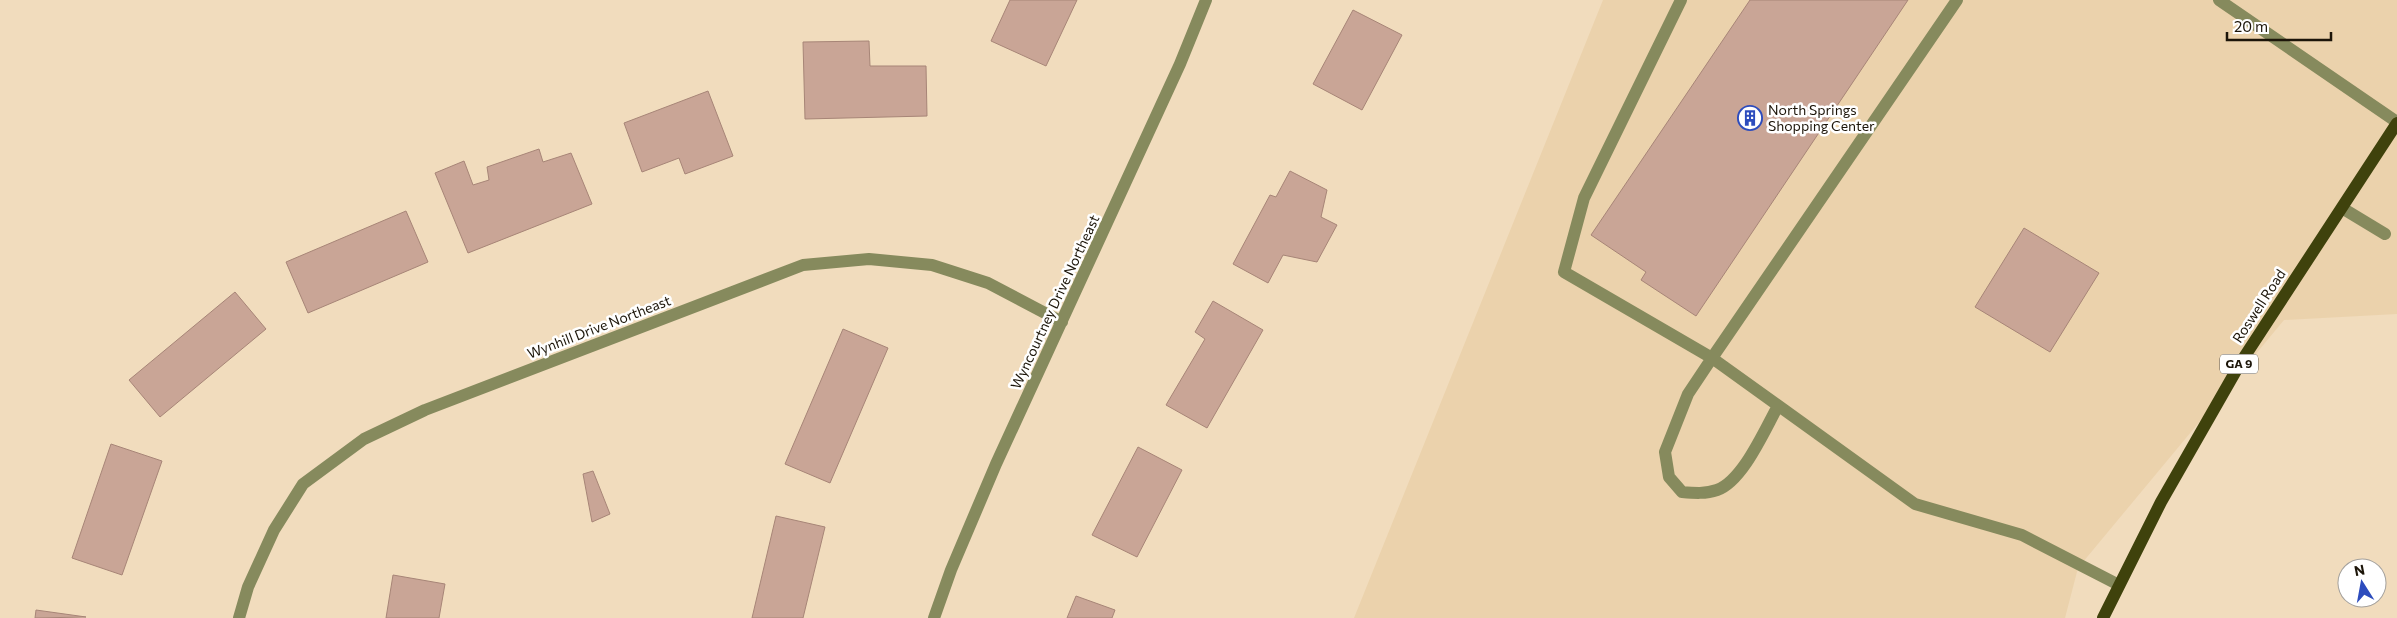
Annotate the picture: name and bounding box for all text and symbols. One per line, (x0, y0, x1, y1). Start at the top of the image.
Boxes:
scale bar (2227, 10, 2331, 42)
text: 20 m (2234, 17, 2268, 35)
place label: North Springs Shopping Center (1768, 101, 1875, 134)
building icon: North Springs Shopping Center (1737, 105, 1763, 131)
street label: Wyncourtney Drive Northeast (1007, 212, 1103, 392)
street label: Roswell Road (2229, 266, 2289, 346)
street label: Wynhill Drive Northeast (525, 291, 673, 362)
road number: GA 9 (2220, 354, 2258, 374)
north arrow (2337, 558, 2387, 608)
text: N (2353, 560, 2366, 579)

